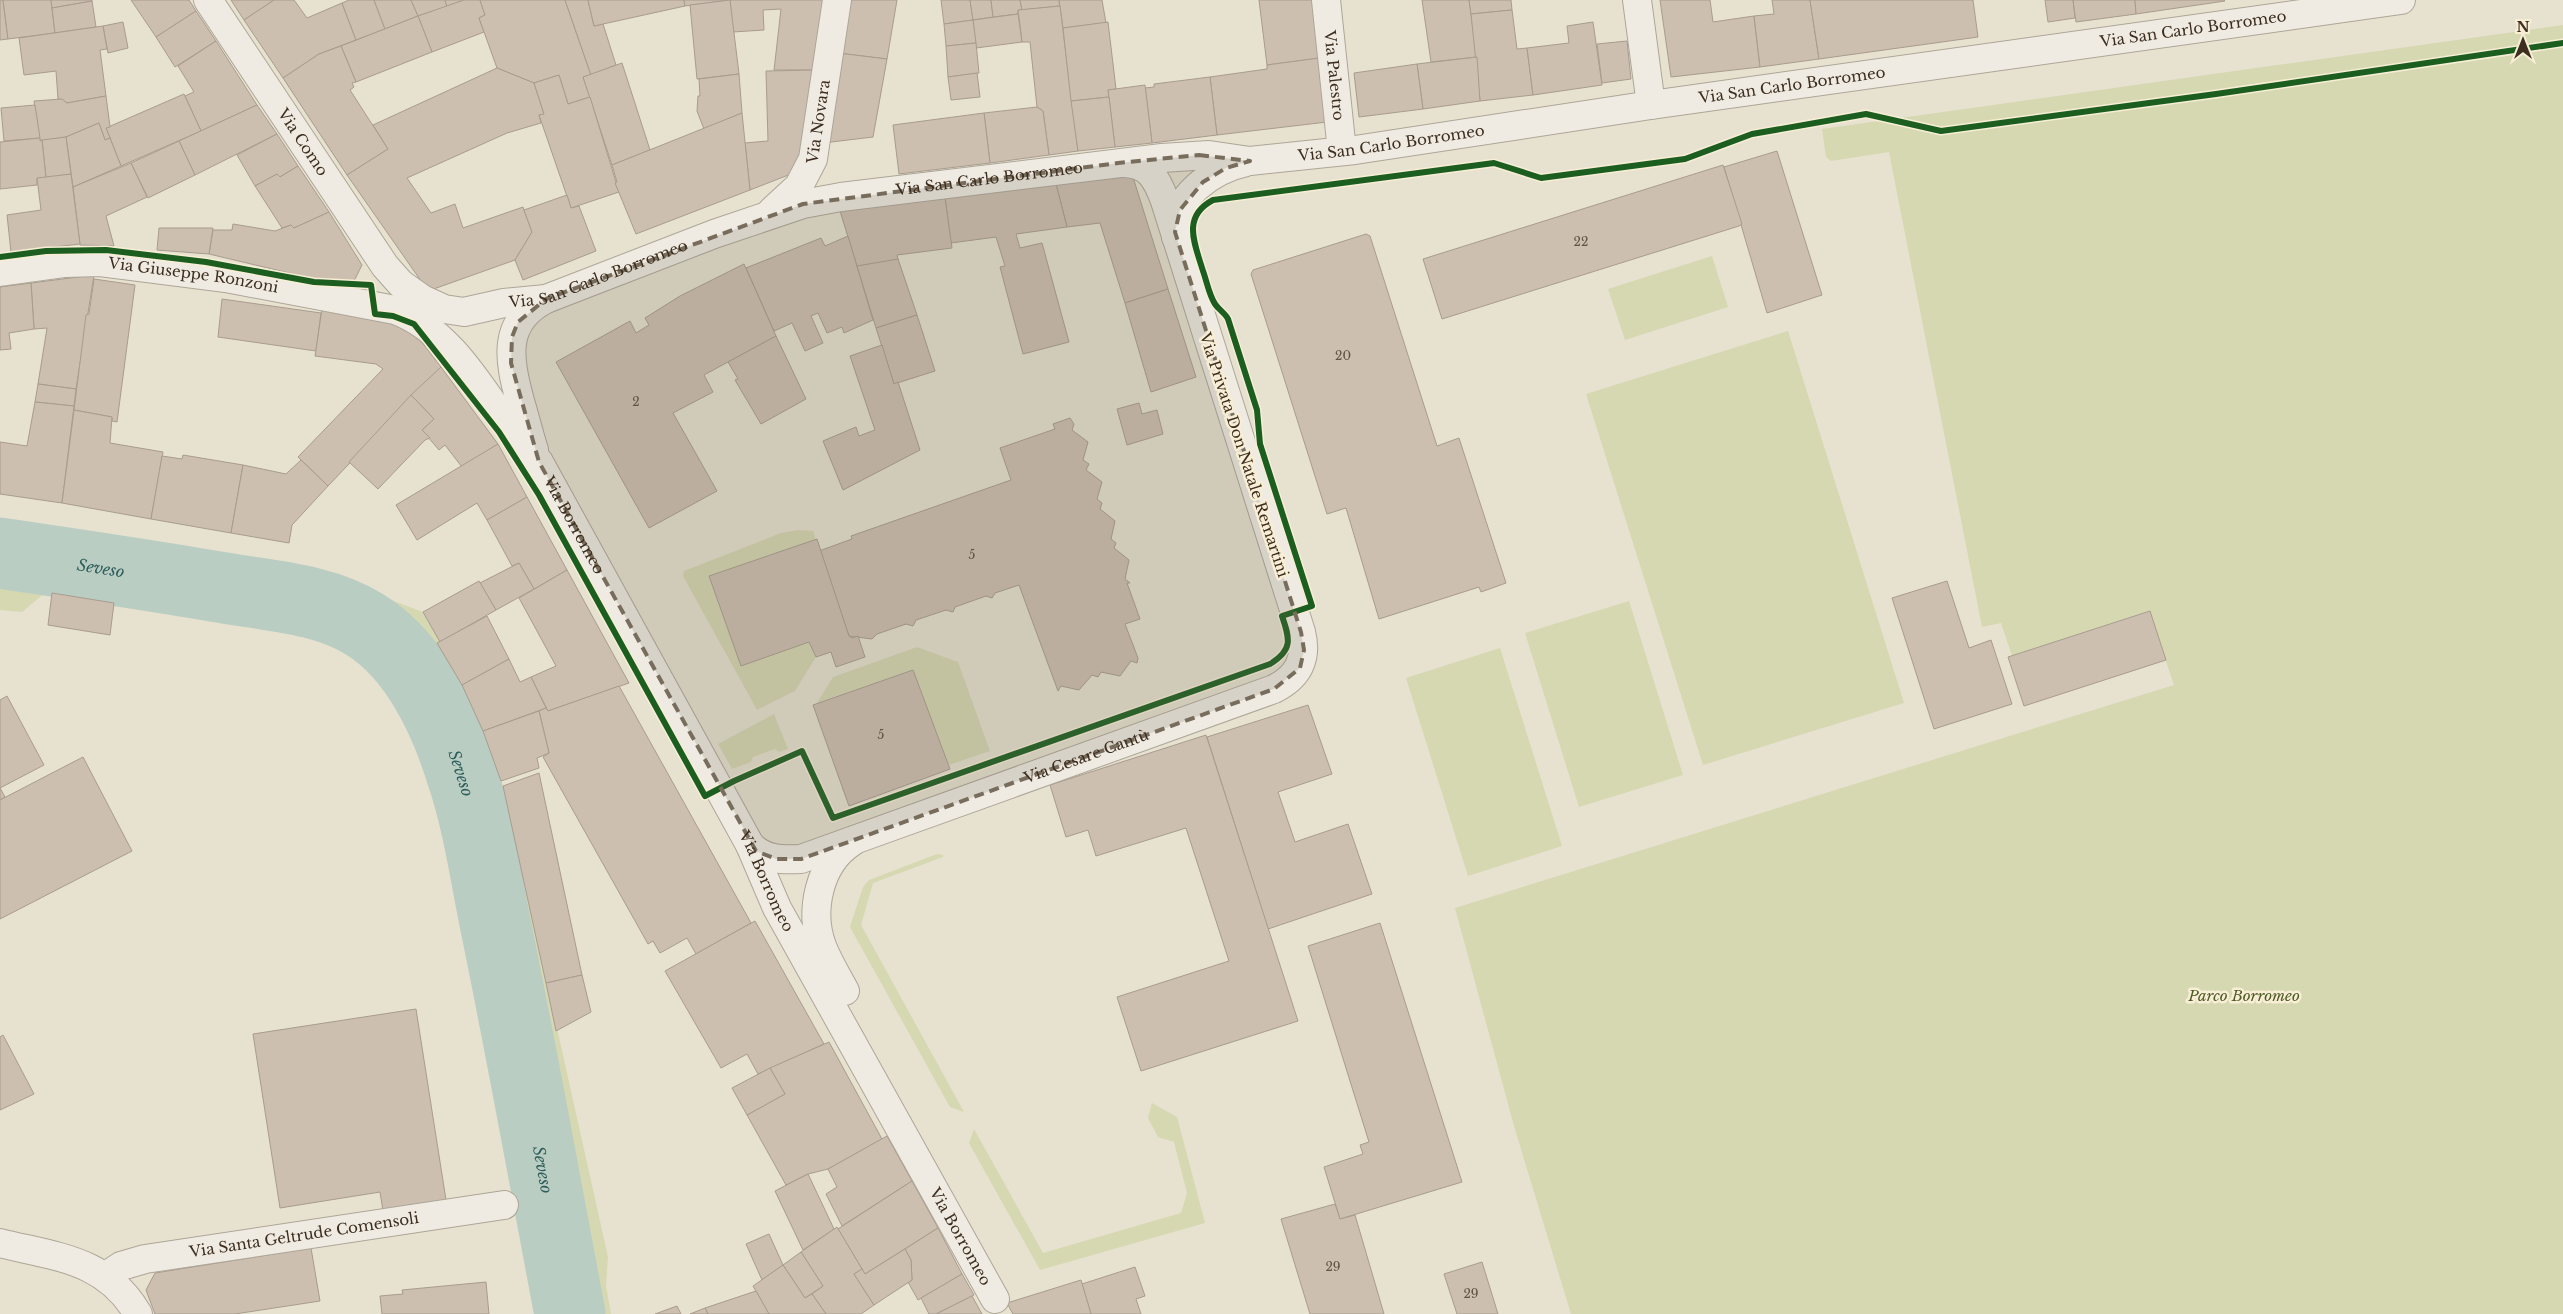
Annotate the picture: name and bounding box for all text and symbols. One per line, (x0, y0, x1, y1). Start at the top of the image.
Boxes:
street label: Via San Carlo Borromeo (2098, 6, 2288, 51)
north arrow (2498, 15, 2548, 65)
text: N (2516, 18, 2530, 36)
street label: Via Palestro (1320, 29, 1349, 122)
street label: Via San Carlo Borromeo (1696, 62, 1887, 107)
street label: Via Novara (802, 78, 834, 166)
street label: Via Como (273, 104, 332, 180)
street label: Via San Carlo Borromeo (1296, 120, 1486, 165)
street label: Via San Carlo Borromeo (894, 158, 1084, 199)
house number: 22 (1574, 234, 1588, 249)
street label: Via San Carlo Borromeo (507, 235, 690, 312)
street label: Via Giuseppe Ronzoni (106, 253, 280, 297)
street label: Via Privata Don Natale Remartini (1196, 329, 1293, 580)
house number: 20 (1335, 348, 1351, 363)
house number: 2 (632, 394, 640, 409)
street label: Via Borromeo (539, 472, 609, 578)
house number: 5 (969, 547, 976, 562)
water label: Seveso (76, 555, 126, 581)
street label: Via Cesare Cantù (1020, 725, 1151, 787)
house number: 5 (878, 727, 885, 742)
water label: Seveso (444, 747, 478, 799)
street label: Via Borromeo (735, 827, 798, 935)
park label: Parco Borromeo (2187, 986, 2300, 1005)
water label: Seveso (529, 1144, 557, 1195)
street label: Via Borromeo (925, 1183, 996, 1289)
street label: Via Santa Geltrude Comensoli (187, 1208, 420, 1261)
house number: 29 (1325, 1259, 1341, 1274)
house number: 29 (1463, 1286, 1479, 1301)

